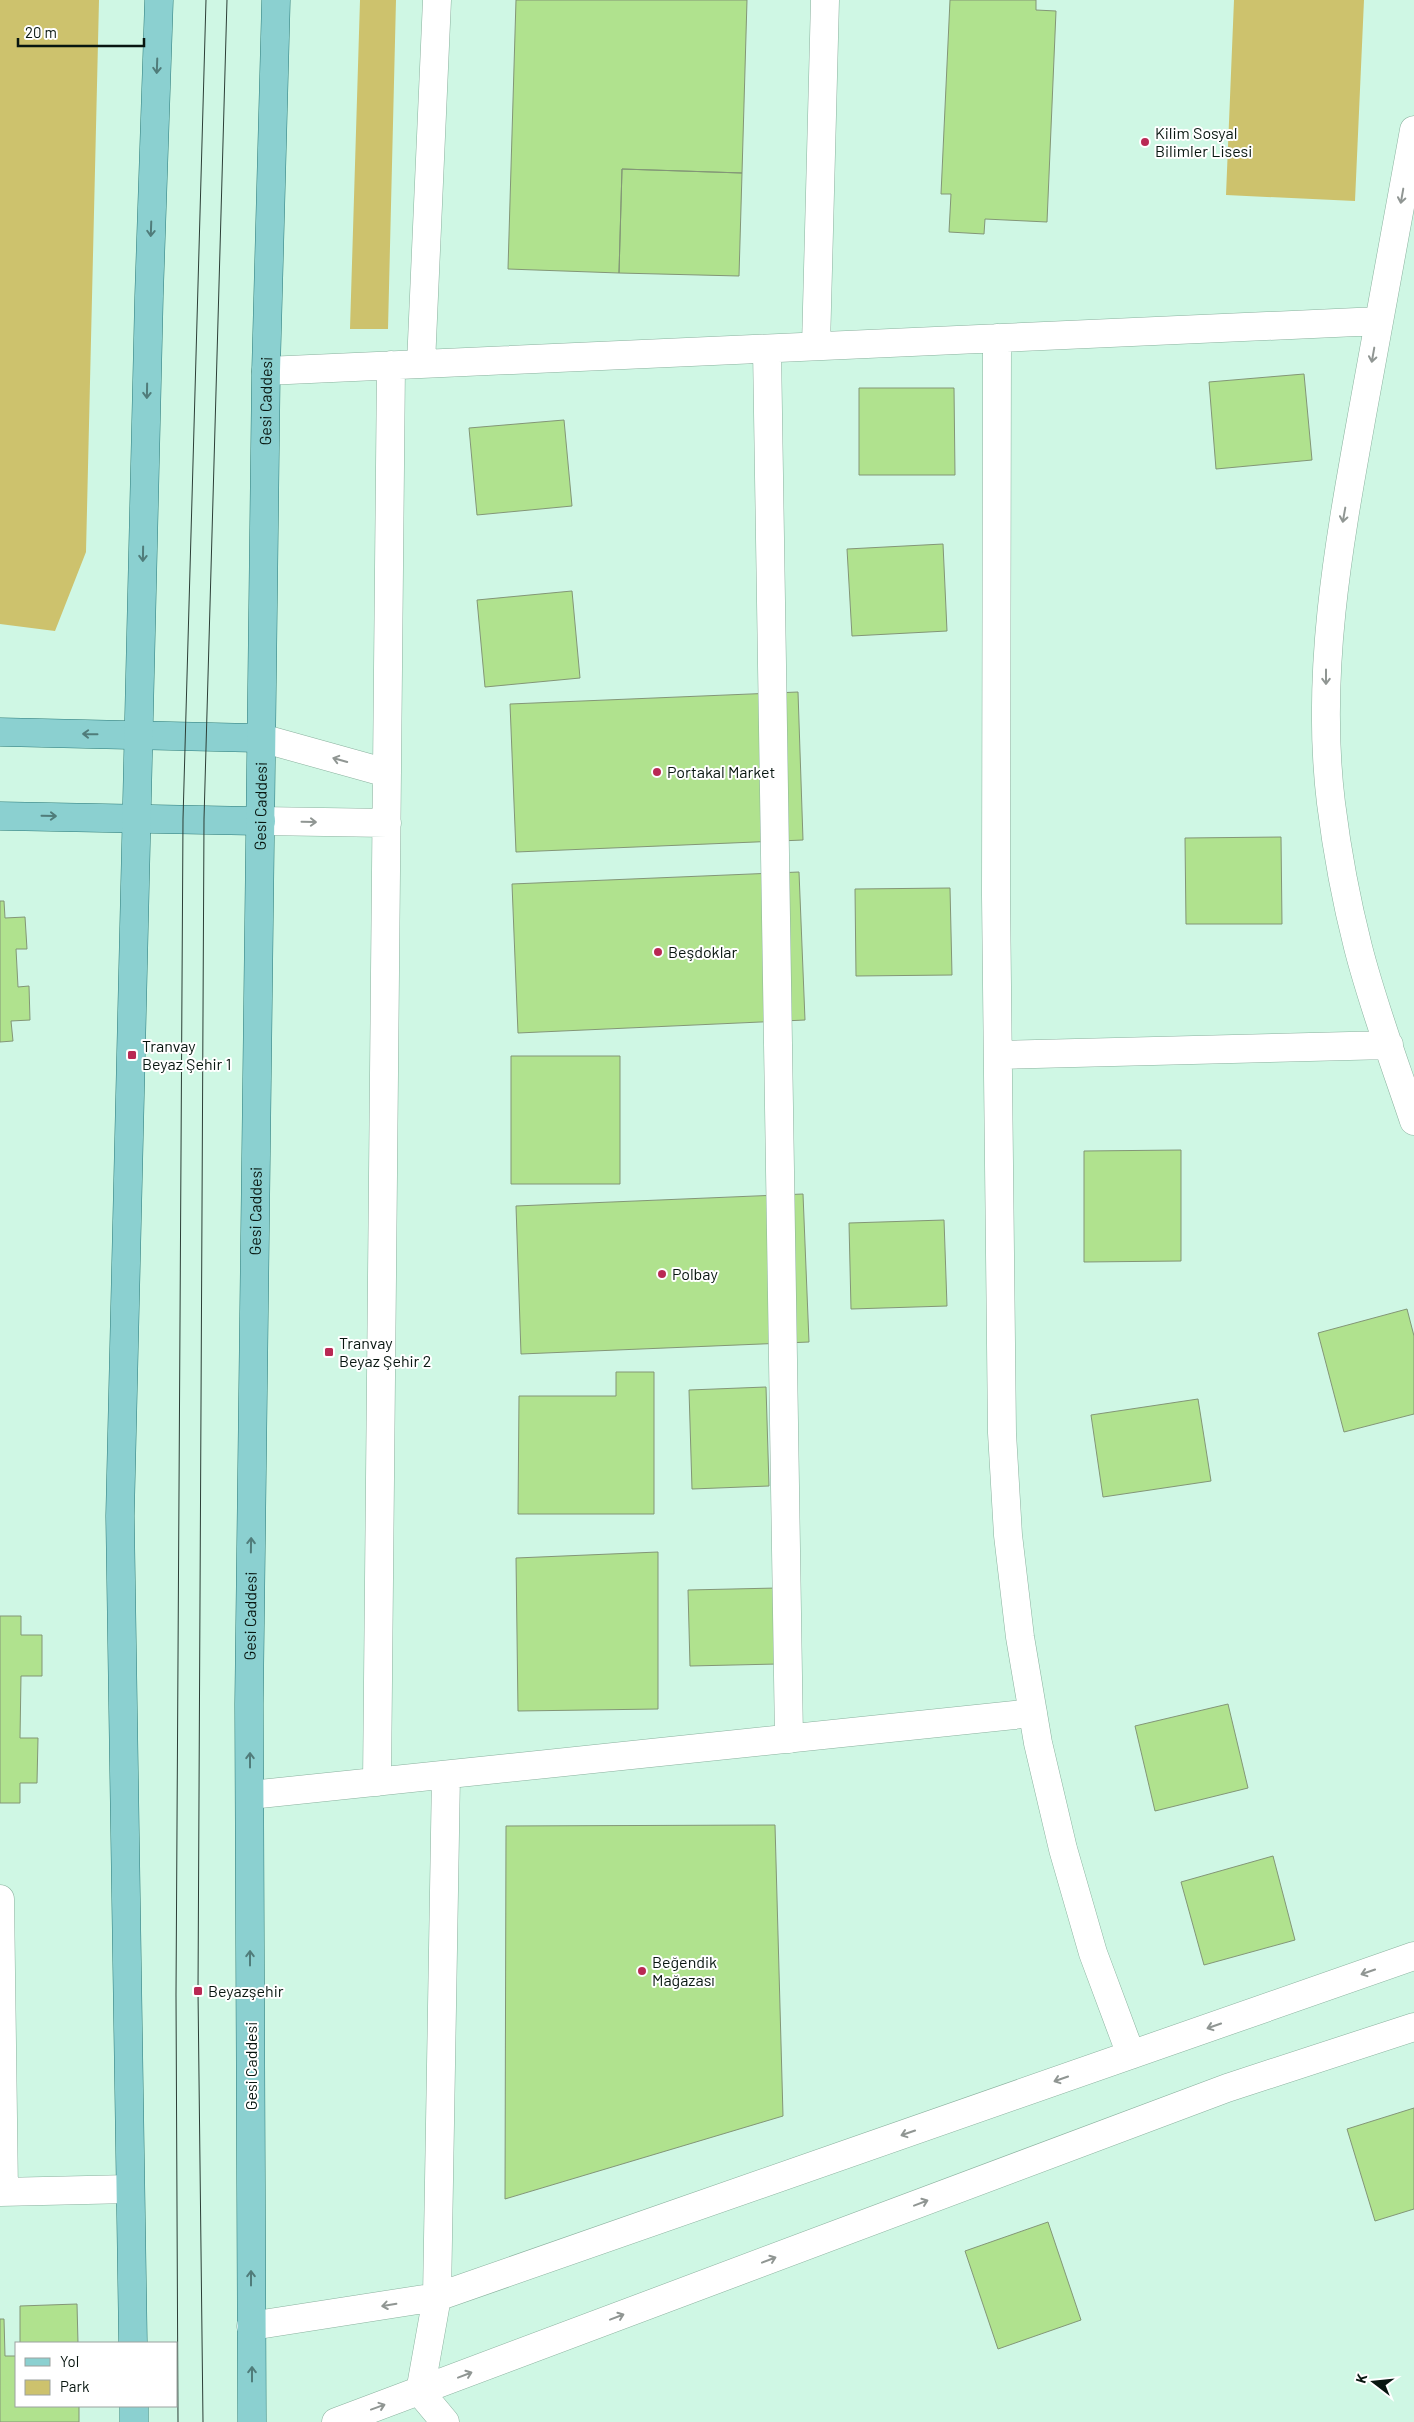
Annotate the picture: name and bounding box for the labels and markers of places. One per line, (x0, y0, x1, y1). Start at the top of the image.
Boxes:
place label: Kilim Sosyal Bilimler Lisesi (1155, 123, 1252, 160)
marker: Kilim Sosyal Bilimler Lisesi (1139, 136, 1151, 148)
place label: Portakal Market (667, 762, 775, 781)
marker: Portakal Market (651, 766, 663, 778)
place label: Beşdoklar (668, 942, 737, 961)
marker: Beşdoklar (652, 946, 664, 958)
place label: Tranvay Beyaz Şehir 1 (142, 1036, 231, 1073)
marker: Tranvay Beyaz Şehir 1 (126, 1049, 138, 1061)
place label: Polbay (672, 1264, 718, 1283)
marker: Polbay (656, 1268, 668, 1280)
place label: Tranvay Beyaz Şehir 2 (339, 1333, 431, 1370)
marker: Tranvay Beyaz Şehir 2 (323, 1346, 335, 1358)
place label: Beğendik Mağazası (652, 1952, 717, 1989)
marker: Beğendik Mağazası (636, 1965, 648, 1977)
place label: Beyazşehir (208, 1981, 284, 2000)
marker: Beyazşehir (192, 1985, 204, 1997)

